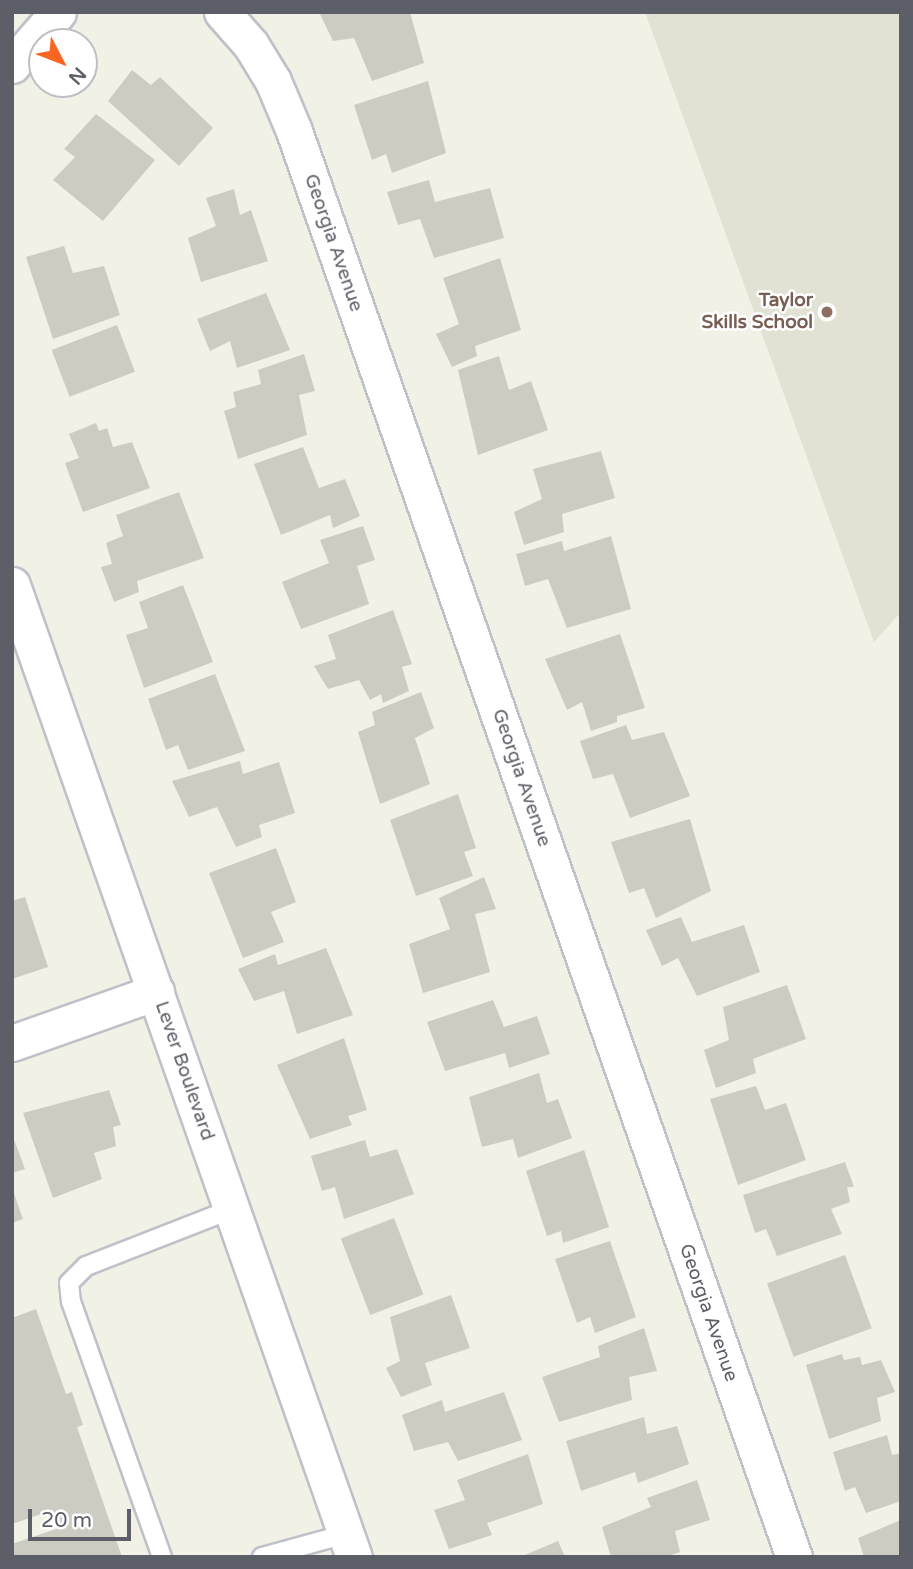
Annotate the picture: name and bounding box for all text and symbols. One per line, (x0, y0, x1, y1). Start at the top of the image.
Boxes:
north arrow (28, 28, 98, 98)
text: N (64, 63, 90, 89)
street label: Georgia Avenue (299, 171, 367, 315)
place label: Taylor Skills School (702, 290, 813, 334)
marker: Taylor Skills School (819, 304, 835, 320)
street label: Georgia Avenue (487, 706, 555, 850)
street label: Lever Boulevard (150, 998, 218, 1144)
street label: Georgia Avenue (674, 1241, 742, 1385)
scale bar (32, 1496, 135, 1540)
text: 20 m (41, 1508, 92, 1533)

